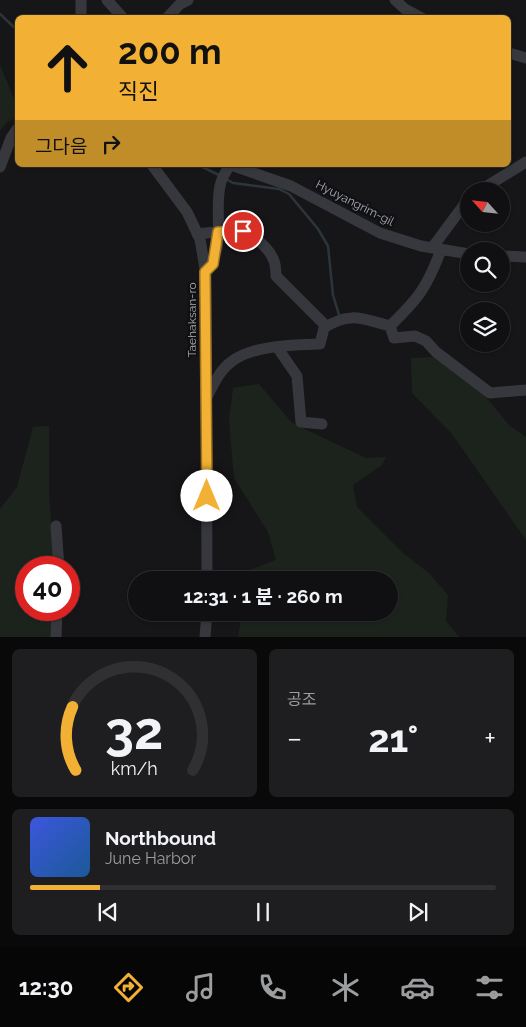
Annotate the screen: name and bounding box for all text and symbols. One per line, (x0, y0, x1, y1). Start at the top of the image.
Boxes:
text: 200 m (118, 31, 222, 72)
icon: ahead (35, 35, 100, 100)
text: 직진 (118, 78, 158, 104)
icon: right (97, 130, 125, 158)
text: 그다음 (35, 135, 87, 157)
street label: Hyuyangrim-gil (314, 177, 397, 229)
north arrow (460, 182, 510, 232)
map controls (460, 182, 510, 352)
pin (222, 210, 264, 252)
icon: arrive (229, 217, 257, 245)
button: search (460, 242, 510, 292)
street label: Taehaksan-ro (185, 282, 199, 358)
button: layers (460, 302, 510, 352)
position arrow (180, 469, 232, 521)
speed limit sign: 40 (15, 556, 80, 621)
text: 12:31 · 1 분 · 260 m (183, 585, 343, 607)
text: 공조 (287, 690, 316, 709)
text: 32 (105, 700, 164, 761)
text: 21° (368, 716, 418, 761)
text: − (287, 722, 302, 755)
text: + (484, 722, 496, 755)
text: km/h (111, 758, 158, 779)
text: Northbound (105, 827, 216, 849)
text: June Harbor (105, 849, 196, 868)
icon: previous (94, 898, 122, 926)
icon: pause (249, 898, 277, 926)
icon: next (404, 898, 432, 926)
icon: directions (111, 970, 146, 1005)
icon: music (183, 970, 218, 1005)
icon: phone (255, 970, 290, 1005)
icon: climate (328, 970, 363, 1005)
icon: car (400, 970, 435, 1005)
icon: filters (472, 970, 507, 1005)
text: 12:30 (19, 974, 73, 1000)

